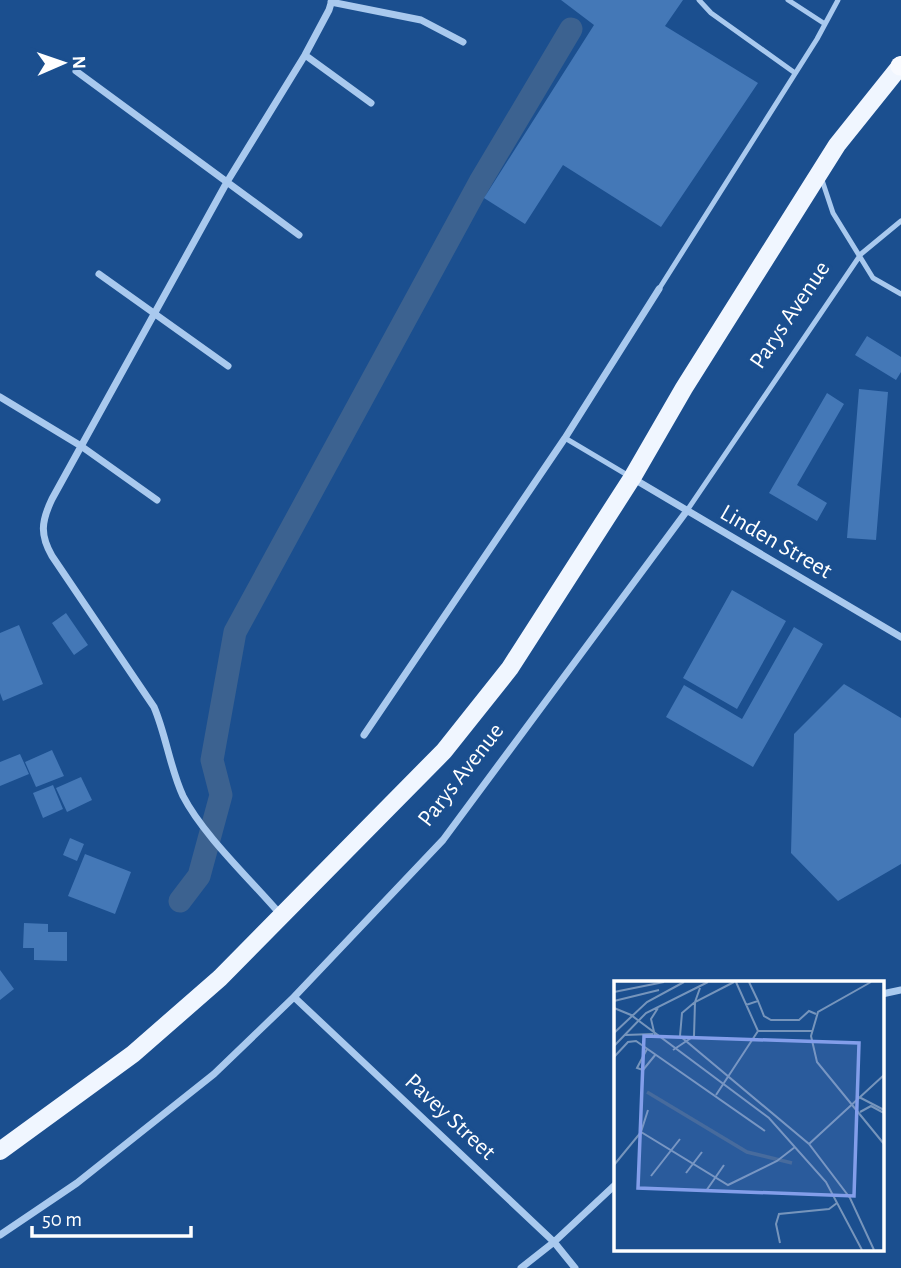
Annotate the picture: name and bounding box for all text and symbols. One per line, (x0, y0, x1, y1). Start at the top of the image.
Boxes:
north arrow (28, 28, 98, 98)
text: N (69, 56, 88, 69)
street label: Parys Avenue (745, 257, 835, 373)
street label: Linden Street (716, 500, 836, 584)
street label: Parys Avenue (413, 719, 509, 831)
inset map (614, 981, 884, 1250)
street label: Pavey Street (400, 1069, 500, 1165)
scale bar (32, 1194, 191, 1238)
text: 50 m (42, 1209, 82, 1230)

